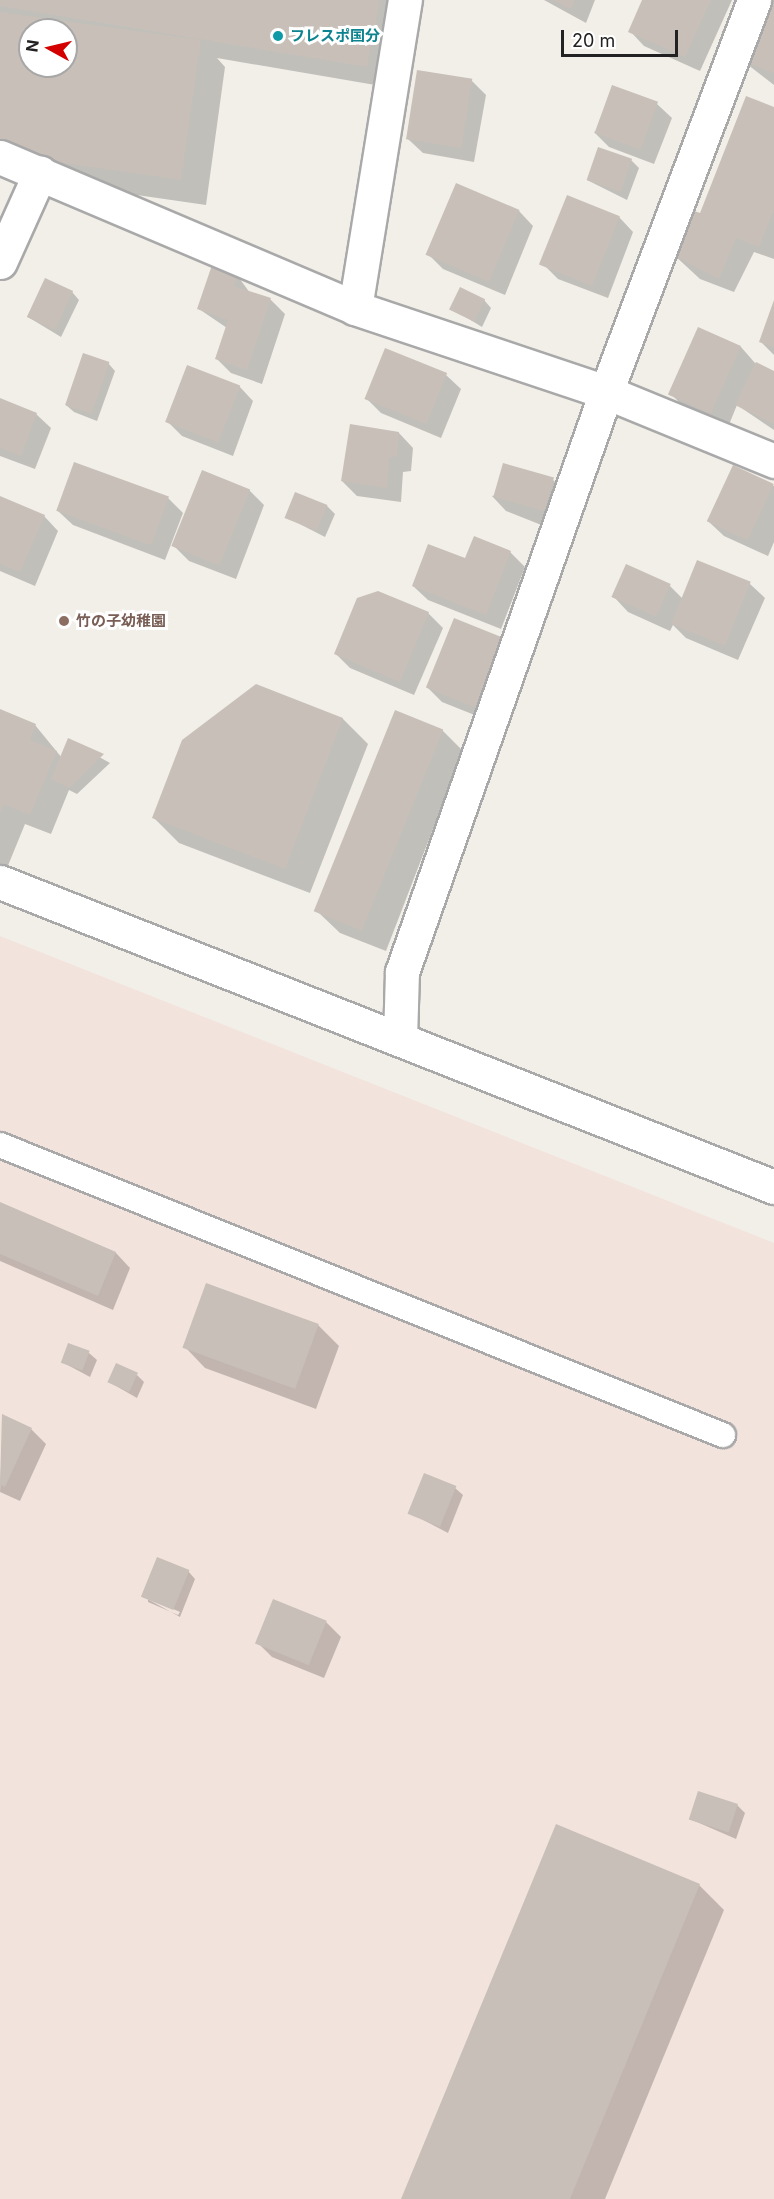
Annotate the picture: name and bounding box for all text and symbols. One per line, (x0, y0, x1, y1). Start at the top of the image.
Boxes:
north arrow (18, 18, 78, 78)
scale bar (564, 18, 681, 56)
place label: フレスポ国分 (290, 27, 380, 45)
marker: フレスポ国分 (271, 29, 285, 43)
text: 20 m (572, 30, 615, 51)
text: N (21, 38, 43, 53)
place label: 竹の子幼稚園 (76, 612, 166, 630)
marker: 竹の子幼稚園 (57, 614, 71, 628)

